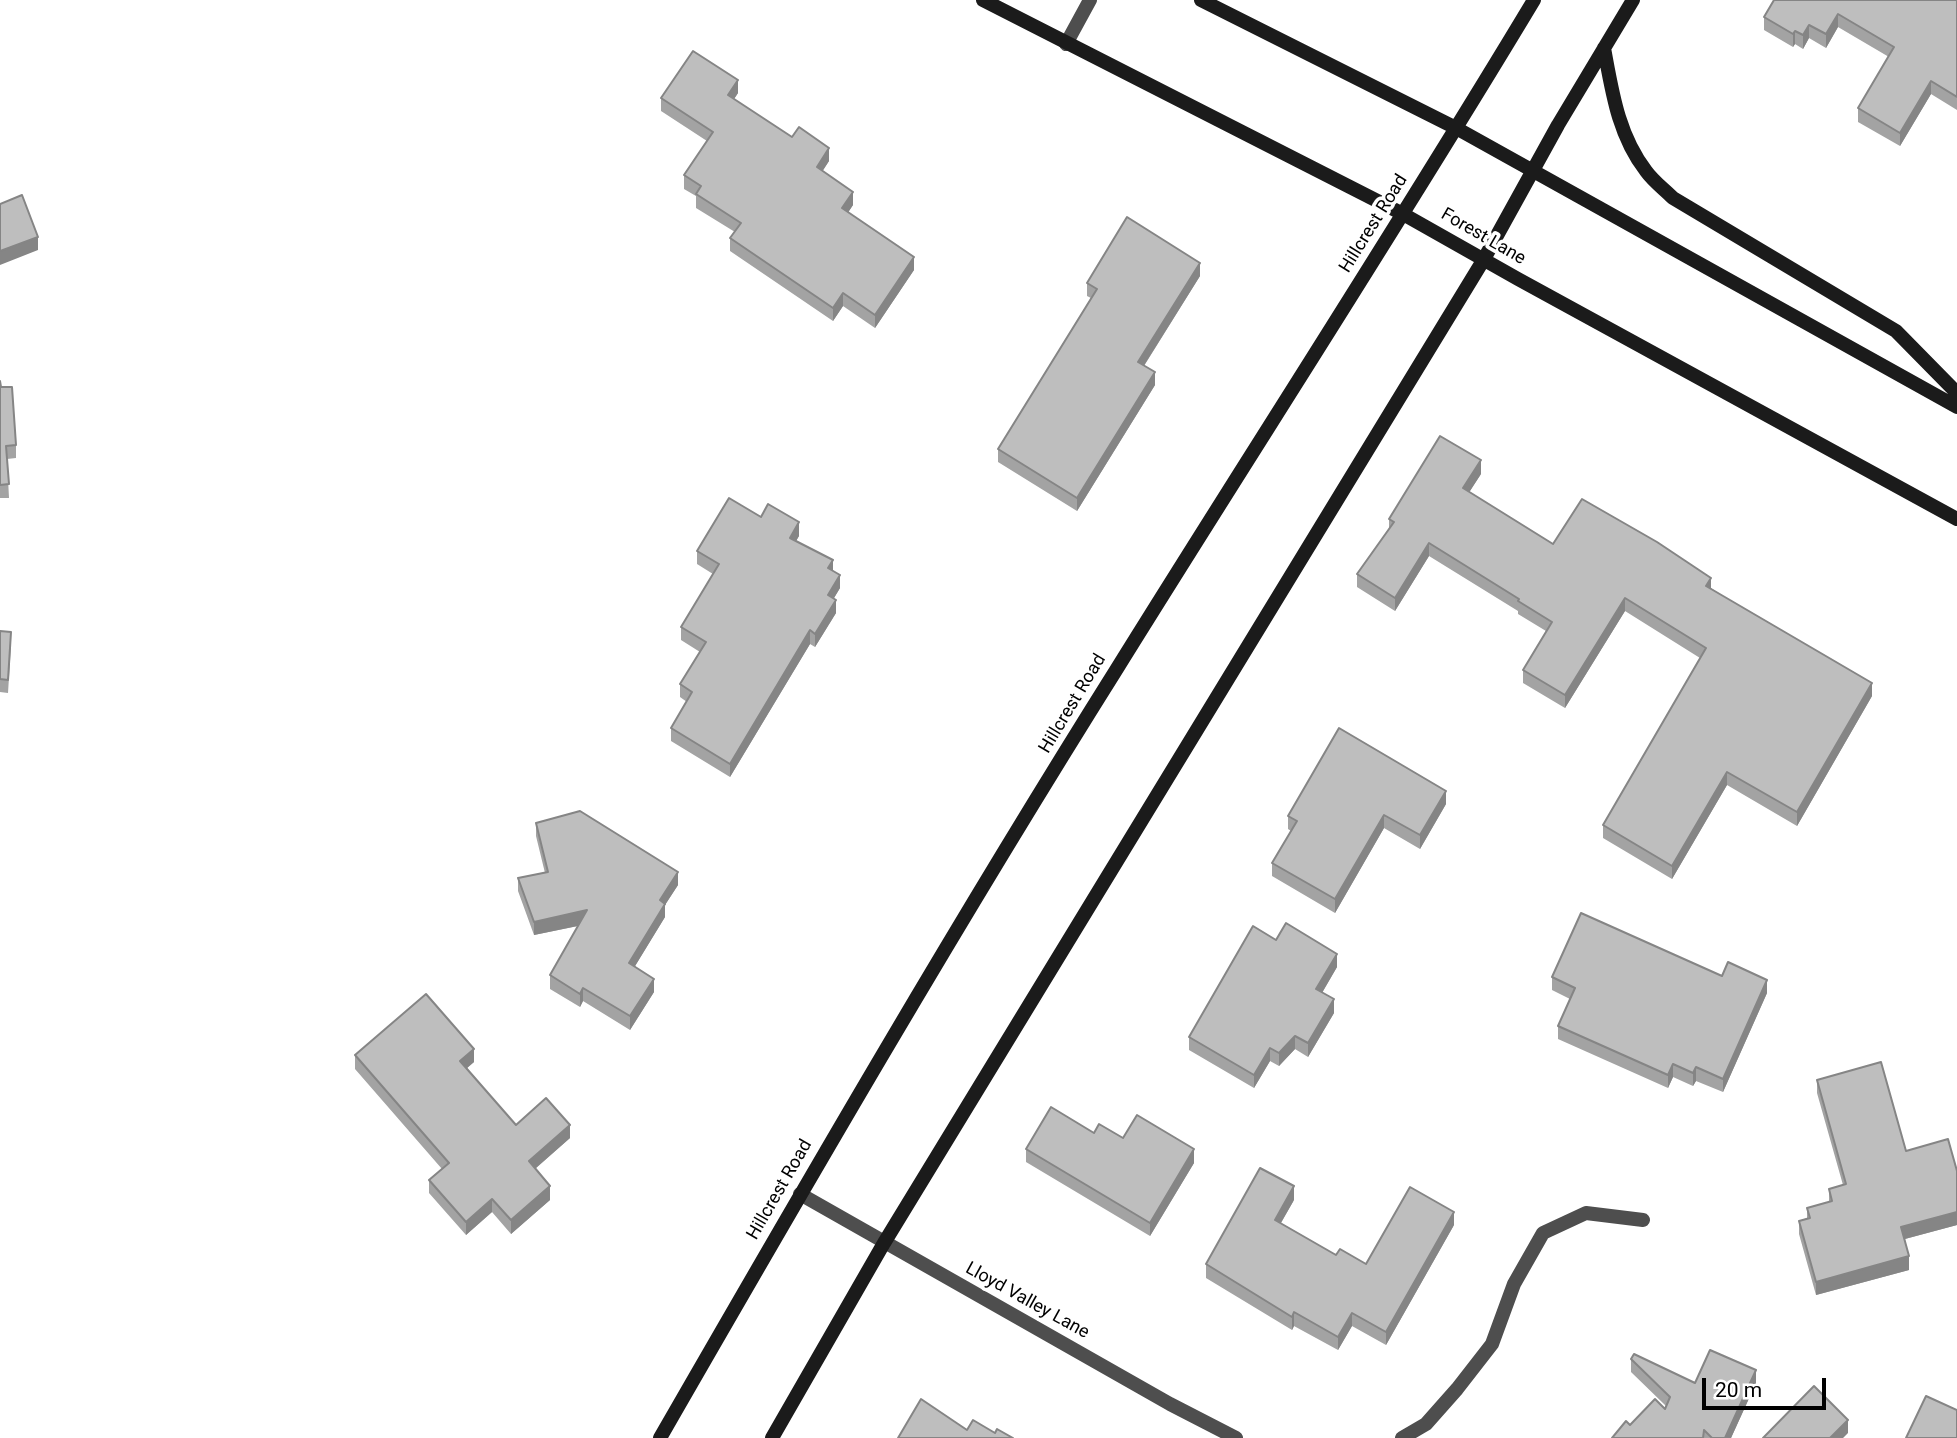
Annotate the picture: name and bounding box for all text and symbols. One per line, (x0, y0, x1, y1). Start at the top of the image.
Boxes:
street label: Hillcrest Road (1335, 171, 1413, 277)
street label: Forest Lane (1437, 204, 1529, 270)
street label: Hillcrest Road (1035, 651, 1111, 757)
street label: Hillcrest Road (743, 1136, 817, 1244)
street label: Lloyd Valley Lane (961, 1258, 1093, 1344)
scale bar (1705, 1364, 1829, 1408)
text: 20 m (1715, 1378, 1762, 1402)

